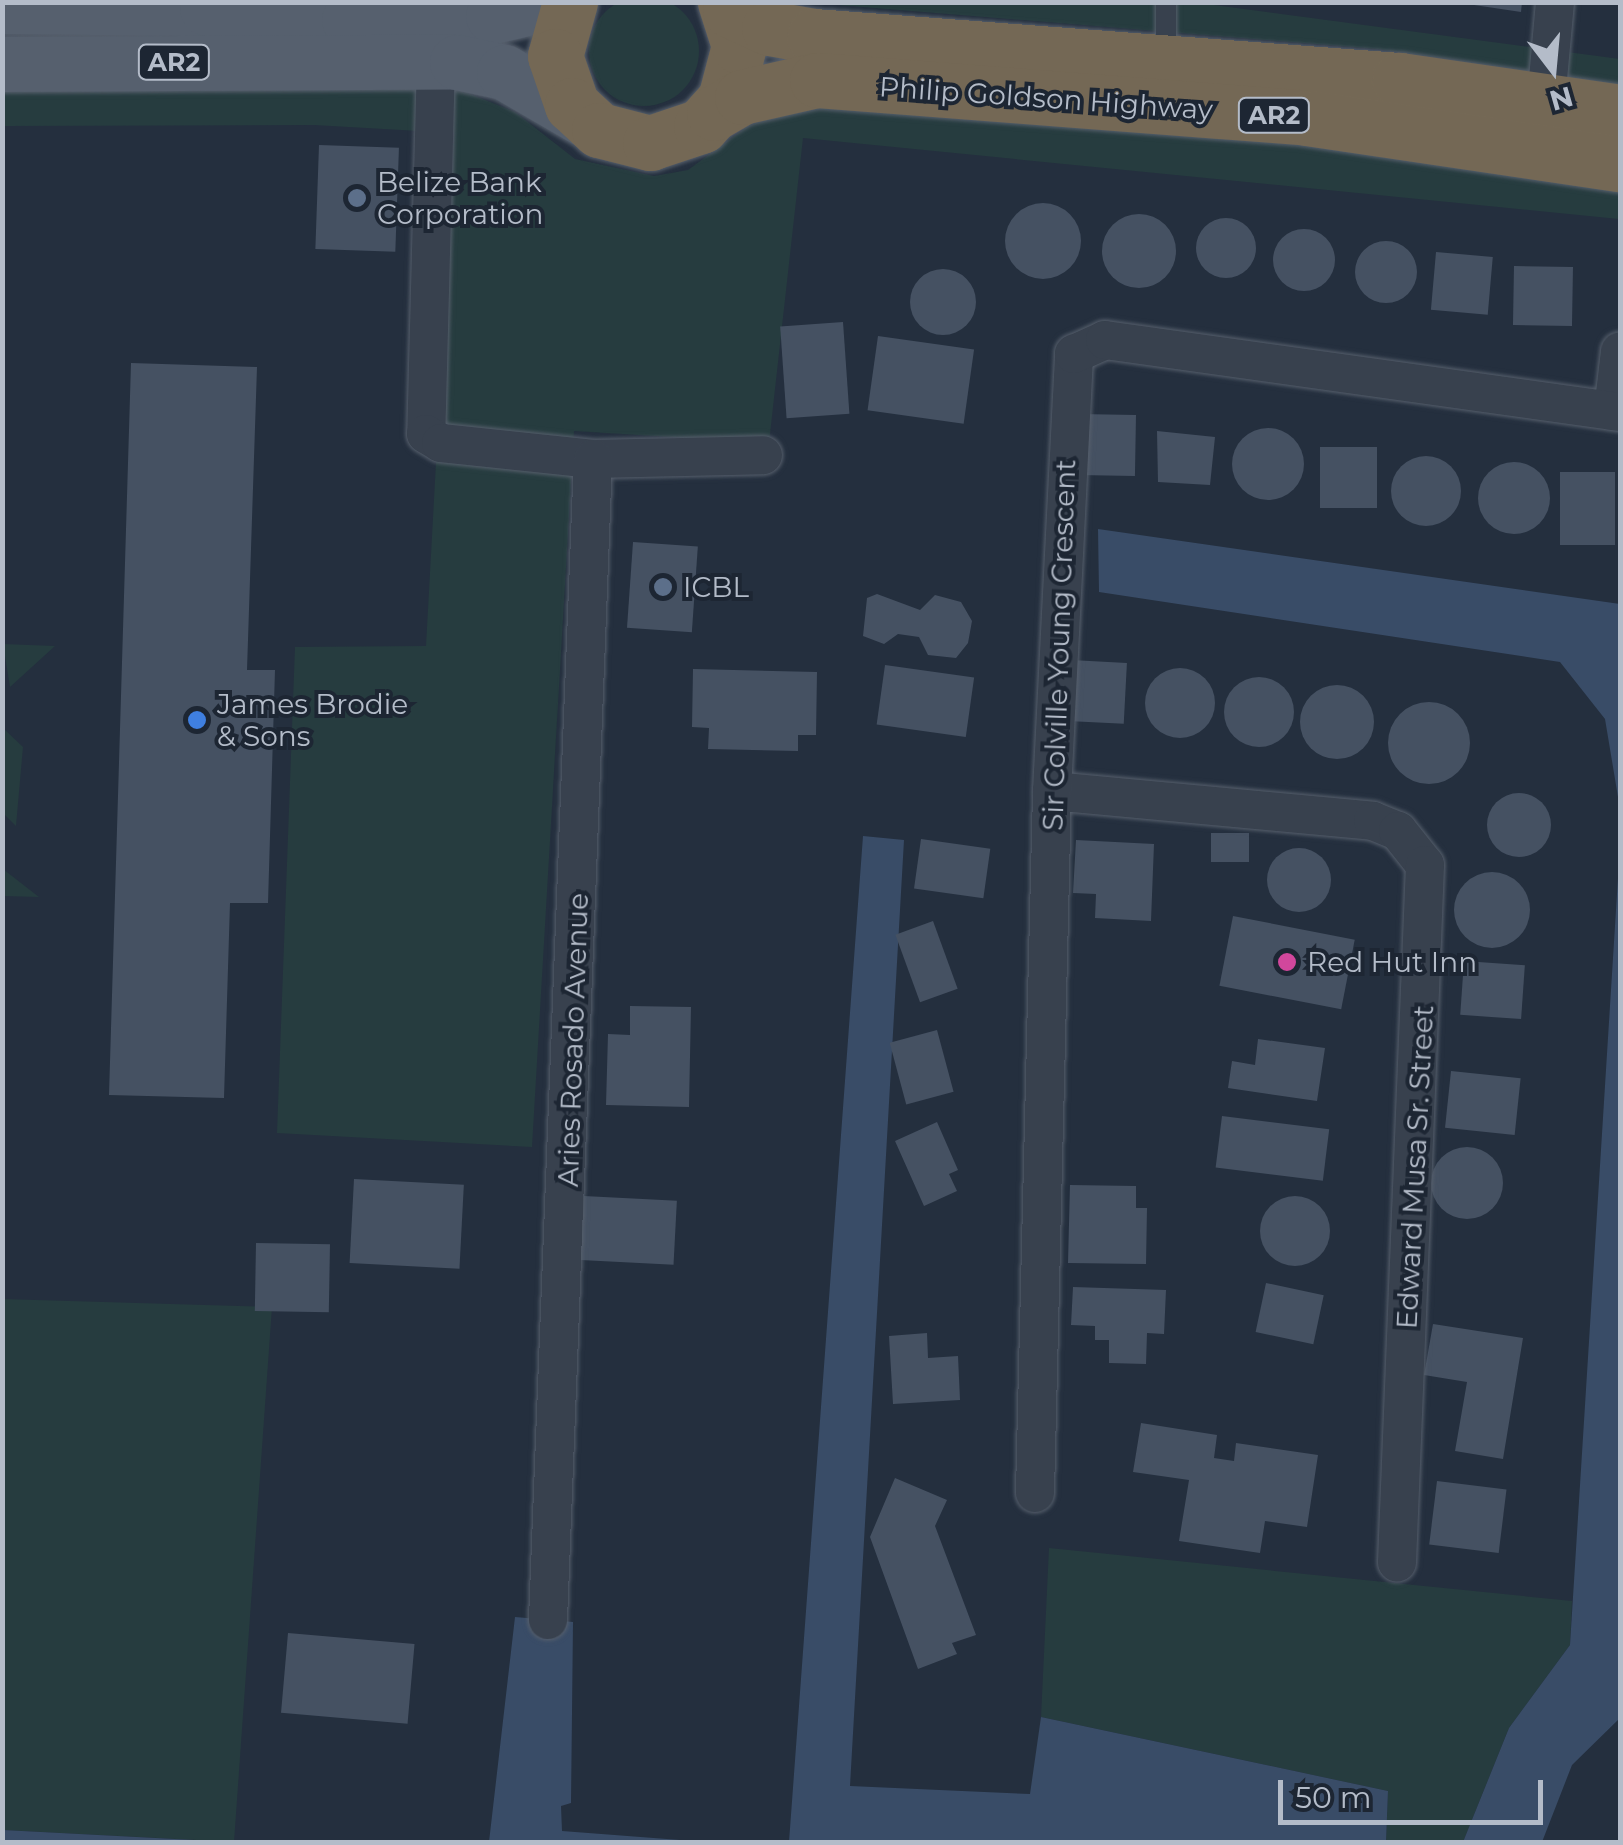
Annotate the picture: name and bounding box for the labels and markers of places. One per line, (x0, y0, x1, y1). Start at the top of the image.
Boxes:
place label: Belize Bank Corporation (377, 165, 543, 231)
marker: Belize Bank Corporation (346, 187, 368, 209)
place label: ICBL (683, 570, 749, 604)
marker: ICBL (652, 576, 674, 598)
place label: James Brodie & Sons (217, 687, 408, 753)
marker: James Brodie & Sons (186, 709, 208, 731)
place label: Red Hut Inn (1307, 945, 1477, 979)
marker: Red Hut Inn (1276, 951, 1298, 973)

